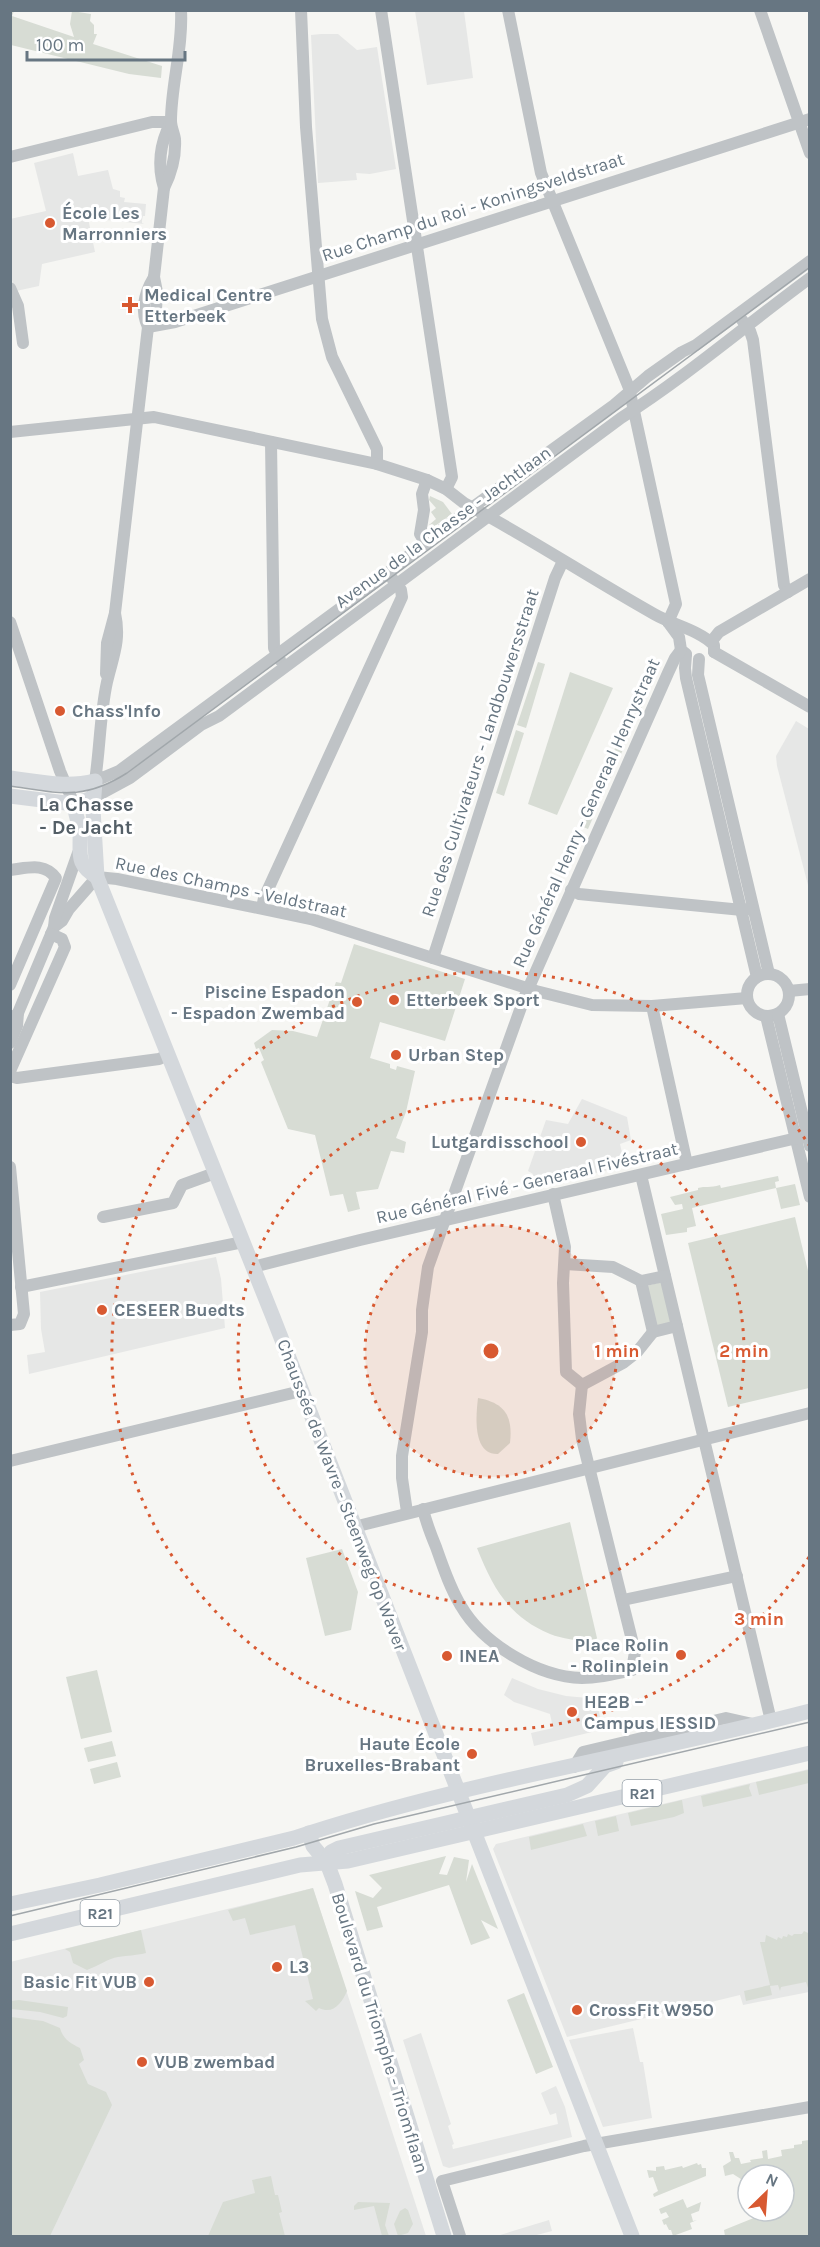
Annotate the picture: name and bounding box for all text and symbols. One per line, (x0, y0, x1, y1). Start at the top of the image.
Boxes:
scale bar (27, 24, 184, 62)
text: 100 m (36, 34, 84, 56)
street label: Rue Champ du Roi - Koningsveldstraat (319, 148, 627, 266)
place label: École Les Marronniers (62, 201, 167, 245)
marker: École Les Marronniers (43, 216, 57, 230)
place label: Medical Centre Etterbeek (144, 284, 272, 327)
marker: Medical Centre Etterbeek (121, 296, 139, 314)
street label: Avenue de la Chasse - Jachtlaan (331, 441, 555, 613)
street label: Rue des Cultivateurs - Landbouwersstraat (416, 586, 544, 920)
street label: Rue Général Henry - Generaal Henrystraat (507, 654, 665, 971)
place label: Chass'Info (72, 700, 161, 722)
marker: Chass'Info (53, 704, 67, 718)
district label: La Chasse - De Jacht (38, 793, 134, 839)
street label: Rue des Champs - Veldstraat (113, 852, 349, 922)
place label: Piscine Espadon - Espadon Zwembad (171, 981, 345, 1024)
place label: Etterbeek Sport (406, 989, 540, 1011)
marker: Etterbeek Sport (387, 993, 401, 1007)
marker: Piscine Espadon - Espadon Zwembad (350, 995, 364, 1009)
place label: Urban Step (408, 1044, 504, 1066)
marker: Urban Step (389, 1048, 403, 1062)
place label: Lutgardisschool (431, 1131, 569, 1153)
marker: Lutgardisschool (574, 1135, 588, 1149)
street label: Rue Général Fivé - Generaal Fivéstraat (374, 1137, 680, 1228)
place label: CESEER Buedts (114, 1299, 245, 1321)
marker: CESEER Buedts (95, 1303, 109, 1317)
street label: Chaussée de Wavre - Steenweg op Waver (272, 1336, 412, 1654)
text: 1 min (594, 1340, 640, 1362)
text: 2 min (719, 1340, 769, 1362)
centre of rings (481, 1341, 501, 1361)
text: 3 min (734, 1608, 784, 1630)
place label: Place Rolin - Rolinplein (570, 1634, 669, 1677)
place label: INEA (459, 1645, 499, 1667)
marker: Place Rolin - Rolinplein (674, 1648, 688, 1662)
marker: INEA (440, 1649, 454, 1663)
place label: HE2B – Campus IESSID (584, 1691, 716, 1734)
marker: HE2B – Campus IESSID (565, 1705, 579, 1719)
place label: Haute École Bruxelles-Brabant (305, 1732, 460, 1776)
marker: Haute École Bruxelles-Brabant (465, 1747, 479, 1761)
road number: R21 (622, 1780, 662, 1806)
street label: Boulevard du Triomphe - Triomflaan (327, 1890, 433, 2176)
road number: R21 (80, 1900, 120, 1926)
place label: L3 (289, 1956, 309, 1978)
marker: L3 (270, 1960, 284, 1974)
place label: Basic Fit VUB (23, 1971, 137, 1993)
marker: Basic Fit VUB (142, 1975, 156, 1989)
place label: CrossFit W950 (589, 1999, 714, 2021)
marker: CrossFit W950 (570, 2003, 584, 2017)
place label: VUB zwembad (154, 2051, 275, 2073)
marker: VUB zwembad (135, 2055, 149, 2069)
north arrow (736, 2163, 796, 2223)
text: N (763, 2169, 781, 2191)

